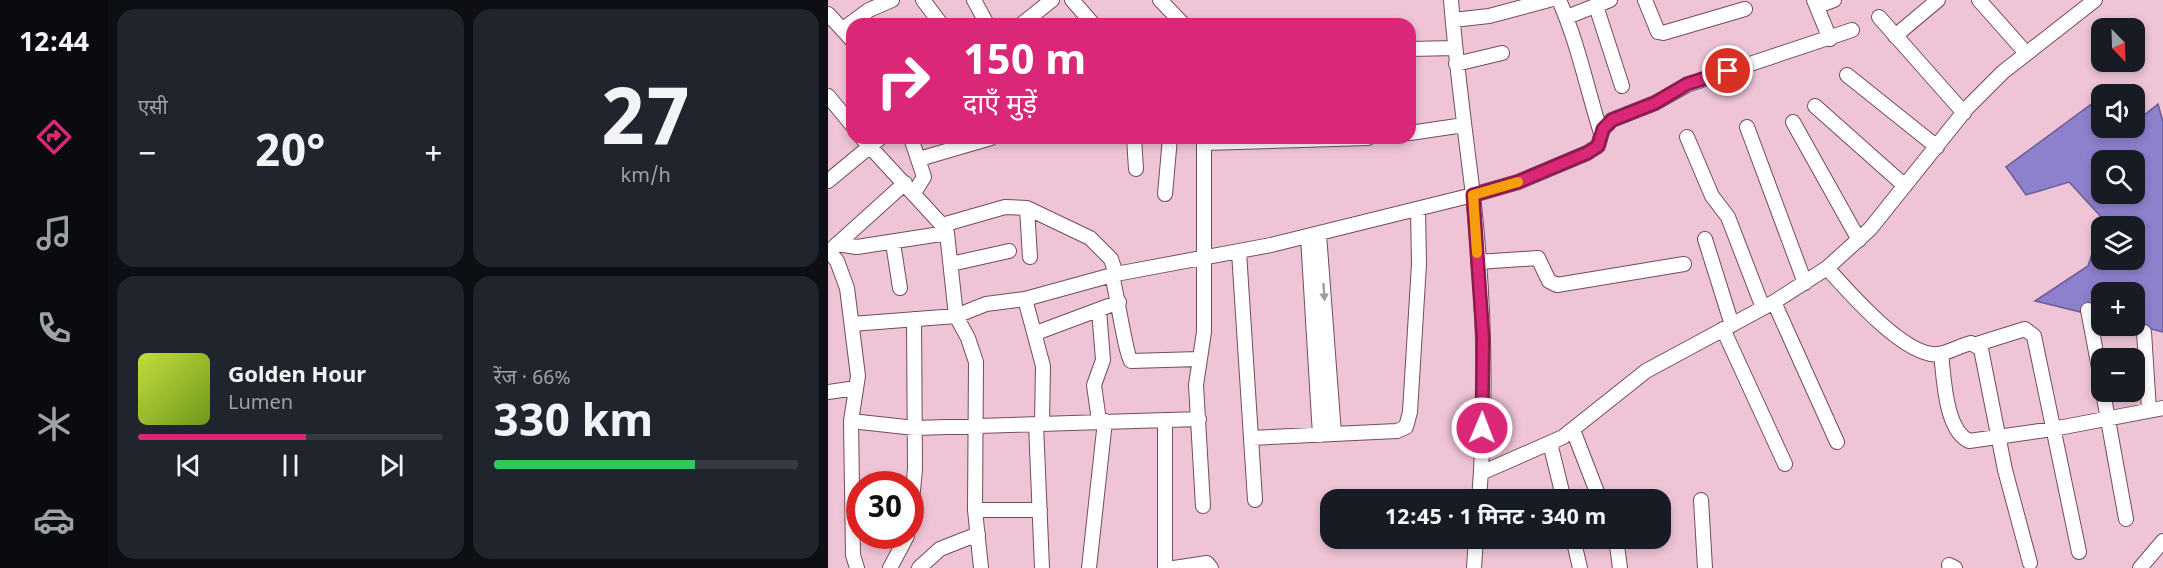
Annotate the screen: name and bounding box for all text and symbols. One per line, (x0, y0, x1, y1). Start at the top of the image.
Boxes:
north arrow (2091, 18, 2145, 72)
map controls (2091, 18, 2145, 402)
text: 12:44 (19, 27, 89, 62)
text: 150 m (963, 36, 1086, 91)
icon: right (864, 42, 942, 120)
pin (1702, 45, 1753, 96)
icon: arrive (1711, 54, 1744, 87)
text: 27 (602, 74, 690, 176)
button: sound (2091, 84, 2145, 138)
text: दाएँ मुड़ें (963, 89, 1037, 124)
text: एसी (138, 96, 168, 122)
icon: directions (33, 116, 75, 158)
text: 20° (255, 126, 325, 184)
text: − (138, 134, 156, 177)
text: + (424, 134, 443, 177)
button: search (2091, 150, 2145, 204)
text: km/h (621, 164, 671, 190)
icon: music (33, 212, 75, 254)
button: layers (2091, 216, 2145, 270)
button: + (2091, 282, 2145, 336)
one-way arrow (1319, 283, 1328, 302)
icon: phone (33, 307, 75, 349)
button: − (2091, 348, 2145, 402)
text: Golden Hour (228, 362, 366, 391)
text: रेंज · 66% (494, 366, 571, 392)
text: Lumen (228, 391, 293, 417)
text: 330 km (494, 396, 653, 454)
position arrow (1450, 396, 1514, 460)
icon: climate (33, 403, 75, 445)
icon: previous (172, 449, 205, 482)
icon: pause (274, 449, 307, 482)
icon: next (375, 449, 408, 482)
speed limit sign: 30 (846, 471, 924, 549)
icon: car (33, 499, 75, 541)
text: 12:45 · 1 मिनट · 340 m (1385, 504, 1606, 533)

